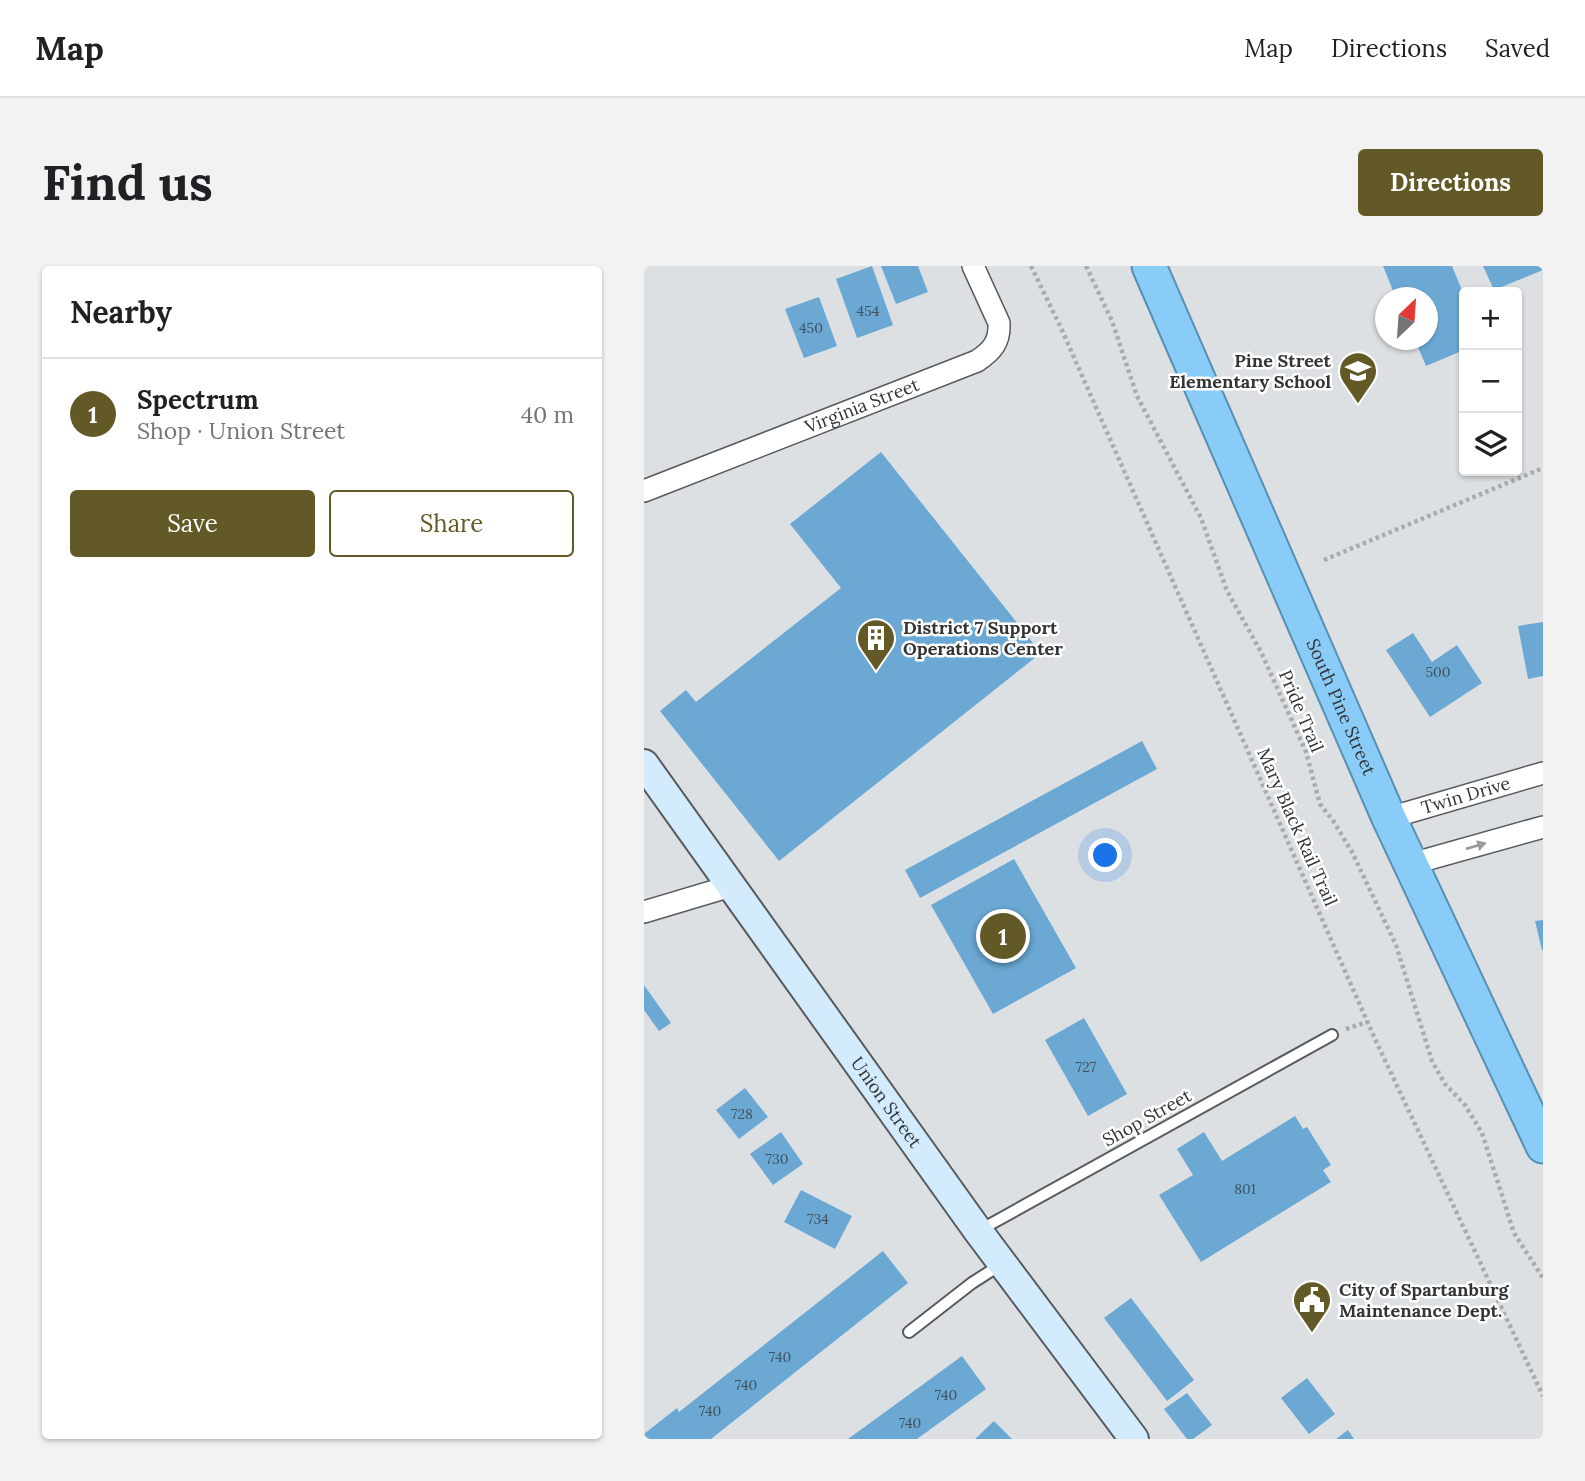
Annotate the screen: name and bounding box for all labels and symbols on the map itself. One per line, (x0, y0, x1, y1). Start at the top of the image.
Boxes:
north arrow (1375, 287, 1438, 350)
house number: 454 (857, 302, 880, 320)
house number: 450 (799, 319, 823, 337)
place label: Pine Street Elementary School (1169, 349, 1332, 393)
school or university icon: Pine Street Elementary School (1337, 350, 1379, 405)
street label: Virginia Street (800, 373, 922, 438)
place label: District 7 Support Operations Center (903, 616, 1063, 660)
building icon: District 7 Support Operations Center (855, 617, 897, 672)
street label: South Pine Street (1301, 635, 1381, 779)
house number: 500 (1425, 663, 1451, 681)
street label: Pride Trail (1274, 666, 1329, 756)
street label: Mary Black Rail Trail (1252, 744, 1343, 910)
street label: Twin Drive (1418, 771, 1513, 819)
your location (1088, 838, 1122, 872)
one-way arrow (1466, 840, 1487, 850)
pin: 1 (980, 910, 1026, 962)
street label: Union Street (846, 1052, 927, 1152)
house number: 727 (1076, 1058, 1097, 1076)
street label: Shop Street (1098, 1084, 1195, 1151)
house number: 728 (731, 1105, 753, 1123)
house number: 730 (766, 1150, 788, 1168)
house number: 801 (1234, 1180, 1256, 1198)
house number: 734 (807, 1210, 829, 1228)
place label: City of Spartanburg Maintenance Dept. (1339, 1278, 1510, 1322)
public building icon: City of Spartanburg Maintenance Dept. (1291, 1279, 1333, 1334)
house number: 740 (769, 1348, 791, 1366)
house number: 740 (735, 1376, 757, 1394)
house number: 740 (935, 1386, 957, 1404)
house number: 740 (699, 1402, 721, 1420)
house number: 740 (899, 1414, 921, 1432)

